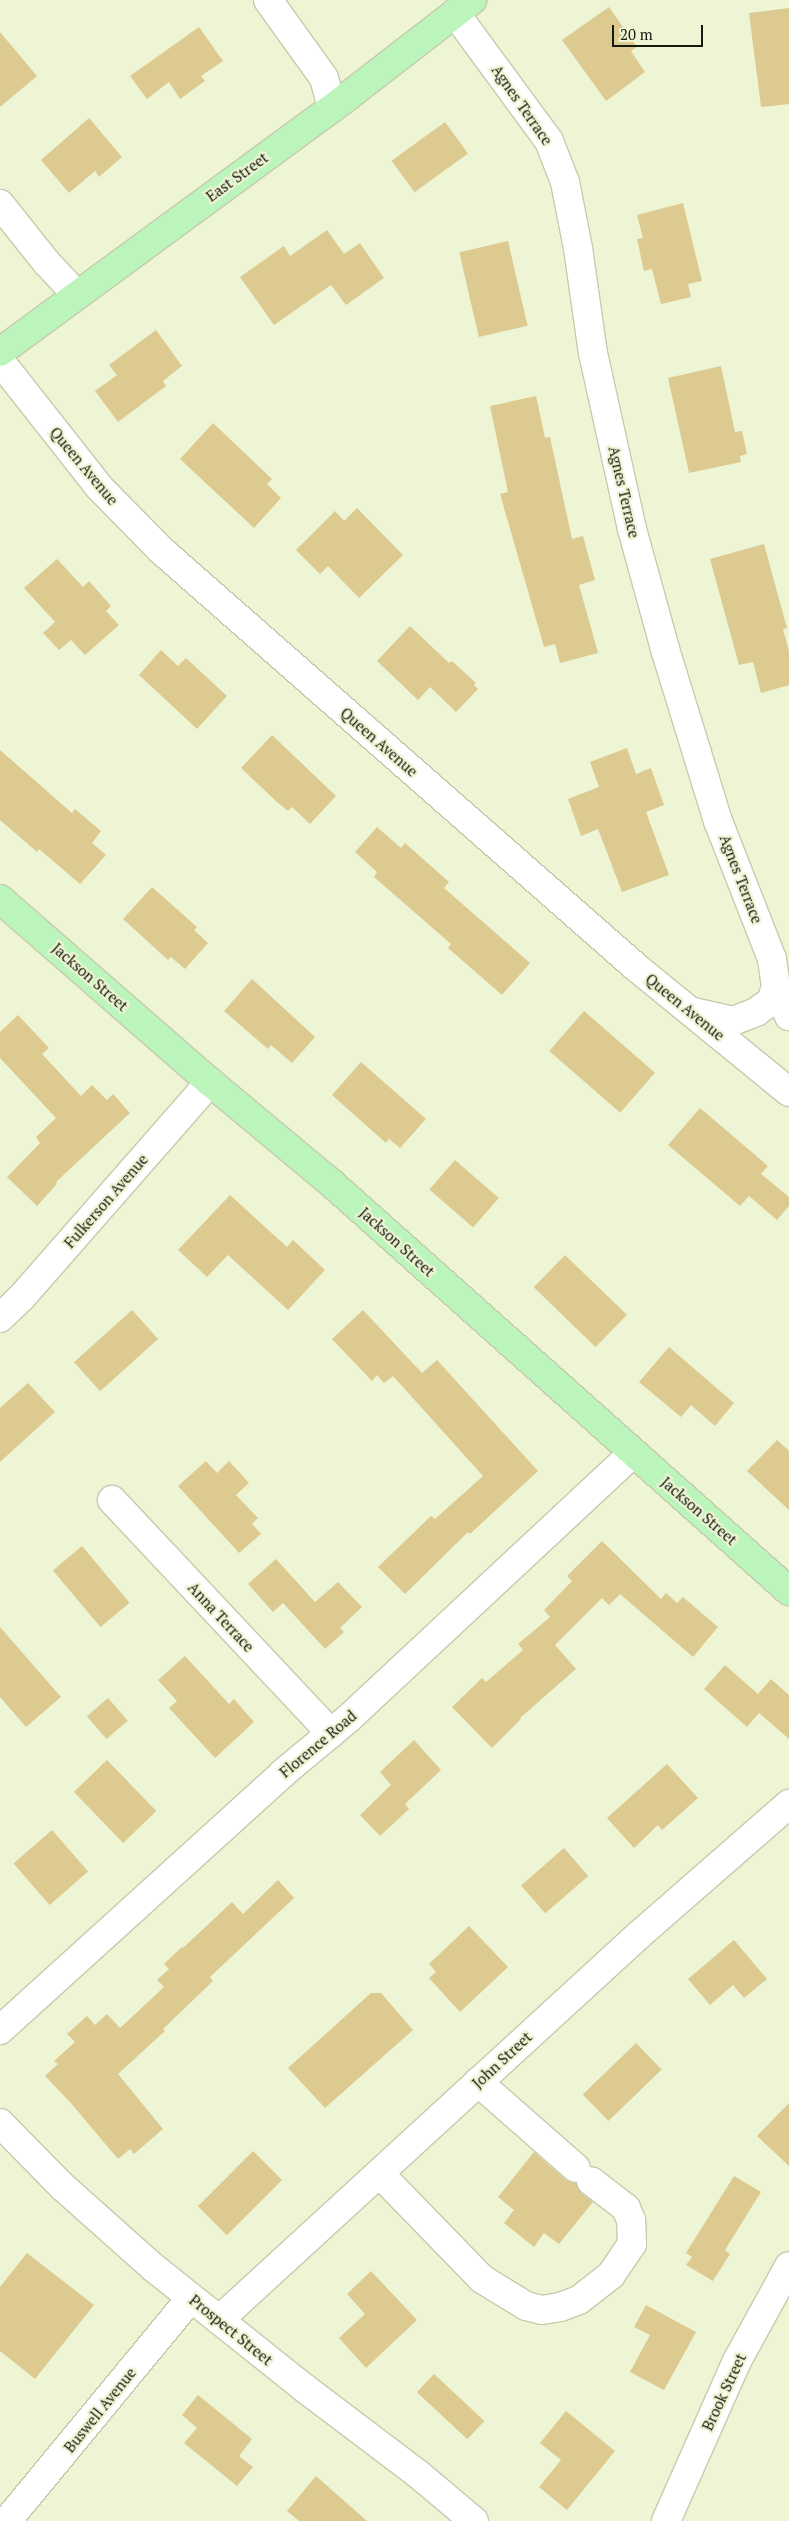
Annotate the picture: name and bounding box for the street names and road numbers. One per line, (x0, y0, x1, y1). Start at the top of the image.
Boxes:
street label: Agnes Terrace (488, 62, 556, 148)
street label: East Street (203, 149, 271, 205)
street label: Queen Avenue (46, 423, 122, 509)
street label: Agnes Terrace (605, 444, 643, 540)
street label: Queen Avenue (337, 704, 421, 780)
street label: Agnes Terrace (716, 832, 766, 926)
street label: Jackson Street (48, 939, 132, 1015)
street label: Queen Avenue (642, 970, 728, 1044)
street label: Fulkerson Avenue (60, 1150, 152, 1252)
street label: Jackson Street (356, 1204, 438, 1280)
street label: Jackson Street (657, 1473, 741, 1549)
street label: Anna Terrace (184, 1578, 258, 1656)
street label: Florence Road (276, 1707, 360, 1781)
street label: John Street (469, 2028, 535, 2092)
street label: Prospect Street (186, 2291, 276, 2369)
street label: Brook Street (698, 2351, 750, 2433)
street label: Buswell Avenue (60, 2364, 140, 2456)

